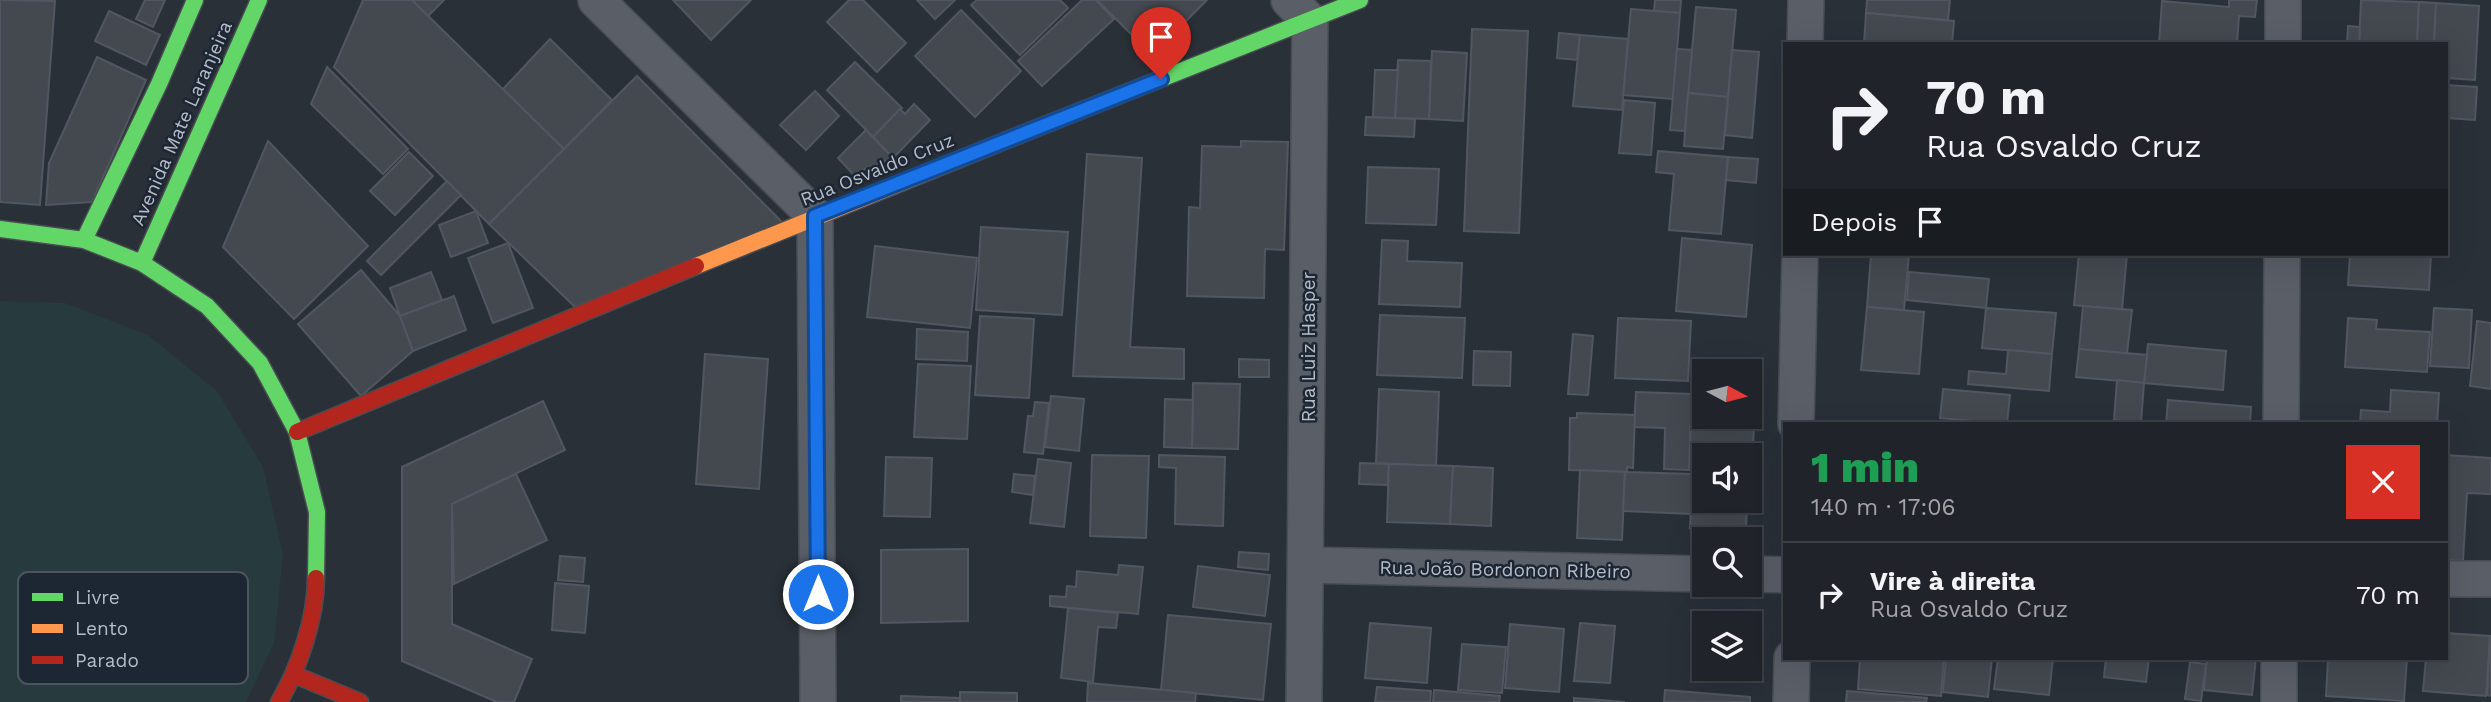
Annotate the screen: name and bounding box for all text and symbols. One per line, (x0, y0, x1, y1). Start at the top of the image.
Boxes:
pin (1131, 7, 1191, 79)
street label: Avenida Mate Laranjeira (126, 17, 237, 229)
icon: arrive (1142, 18, 1180, 56)
text: 70 m (1926, 68, 2046, 126)
icon: right (1811, 70, 1902, 161)
text: Rua Osvaldo Cruz (1926, 127, 2202, 165)
street label: Rua Osvaldo Cruz (797, 128, 957, 211)
icon: arrive (1911, 203, 1949, 241)
text: Depois (1811, 207, 1897, 237)
street label: Rua Luiz Hasper (1297, 271, 1320, 422)
north arrow (1692, 359, 1762, 429)
map controls (1692, 359, 1762, 681)
button: sound (1692, 443, 1762, 513)
text: 1 min (1811, 443, 1919, 492)
button: close (2346, 445, 2420, 519)
text: 140 m · 17:06 (1811, 494, 1956, 521)
button: search (1692, 527, 1762, 597)
street label: Rua João Bordonon Ribeiro (1379, 556, 1631, 583)
position arrow (781, 557, 855, 631)
text: Vire à direita (1870, 566, 2035, 596)
legend (18, 572, 248, 684)
icon: right (1811, 576, 1849, 614)
text: 70 m (2356, 580, 2420, 610)
text: Livre (75, 586, 120, 609)
text: Rua Osvaldo Cruz (1870, 596, 2068, 623)
button: layers (1692, 611, 1762, 681)
text: Lento (75, 617, 128, 640)
text: Parado (75, 649, 139, 672)

